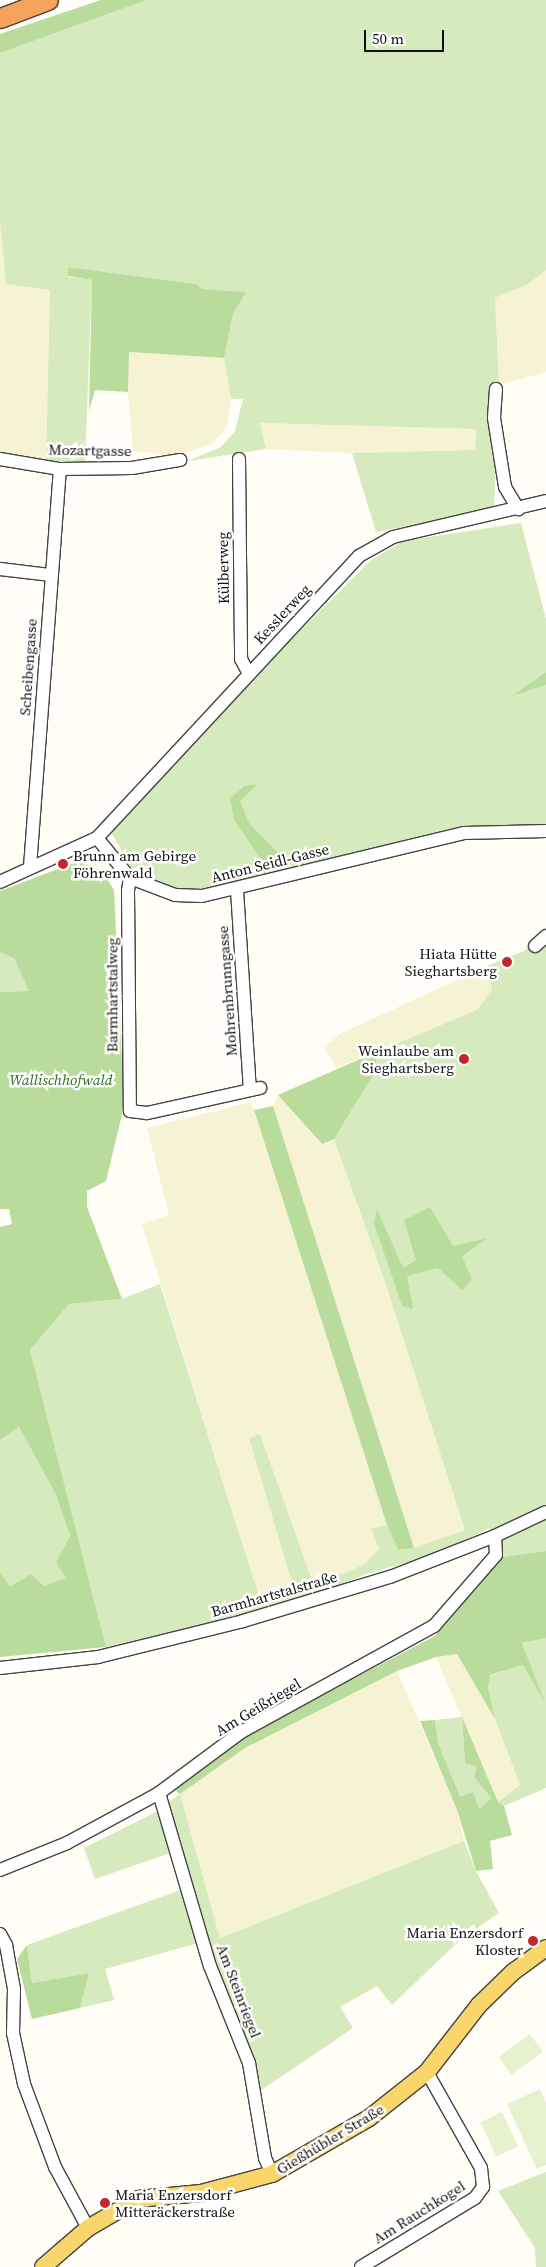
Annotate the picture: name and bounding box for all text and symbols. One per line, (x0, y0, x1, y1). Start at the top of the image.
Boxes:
scale bar (366, 20, 446, 52)
text: 50 m (372, 28, 404, 49)
street label: Mozartgasse (48, 440, 132, 460)
street label: Külberweg (213, 532, 233, 604)
street label: Kesslerweg (250, 580, 314, 648)
street label: Scheibengasse (16, 618, 40, 716)
street label: Anton Seidl-Gasse (209, 840, 331, 886)
place label: Brunn am Gebirge Föhrenwald (73, 846, 196, 881)
marker: Brunn am Gebirge Föhrenwald (57, 858, 69, 870)
street label: Mohrenbrunngasse (213, 925, 241, 1057)
street label: Barmhartstalweg (103, 938, 121, 1052)
place label: Hiata Hütte Sieghartsberg (405, 944, 497, 979)
marker: Hiata Hütte Sieghartsberg (501, 956, 513, 968)
place label: Weinlaube am Sieghartsberg (358, 1041, 454, 1076)
marker: Weinlaube am Sieghartsberg (458, 1053, 470, 1065)
park label: Wallischhofwald (9, 1071, 113, 1089)
street label: Barmhartstalstraße (209, 1567, 339, 1621)
street label: Am Geißriegel (212, 1674, 304, 1740)
place label: Maria Enzersdorf Kloster (407, 1923, 523, 1958)
marker: Maria Enzersdorf Kloster (527, 1935, 539, 1947)
street label: Am Steinriegel (213, 1942, 265, 2040)
street label: Gießhübler Straße (273, 2100, 387, 2178)
street label: Am Rauchkogel (370, 2177, 468, 2247)
place label: Maria Enzersdorf Mitteräckerstraße (115, 2185, 235, 2220)
marker: Maria Enzersdorf Mitteräckerstraße (99, 2197, 111, 2209)

